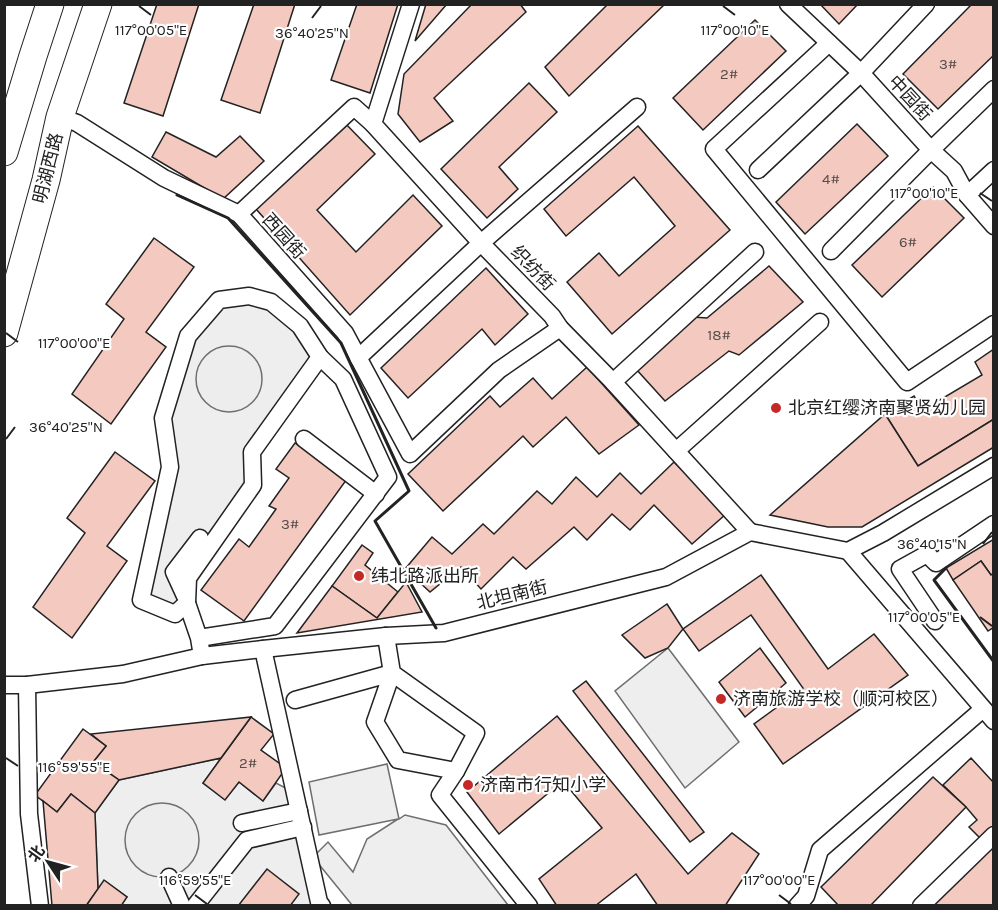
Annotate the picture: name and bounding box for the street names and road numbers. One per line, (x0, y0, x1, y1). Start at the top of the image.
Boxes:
street label: 中园街 (884, 71, 936, 125)
street label: 明湖西路 (29, 130, 67, 206)
street label: 西园街 (258, 209, 310, 263)
street label: 织纺街 (506, 241, 560, 295)
street label: 北坦南街 (474, 576, 550, 614)

